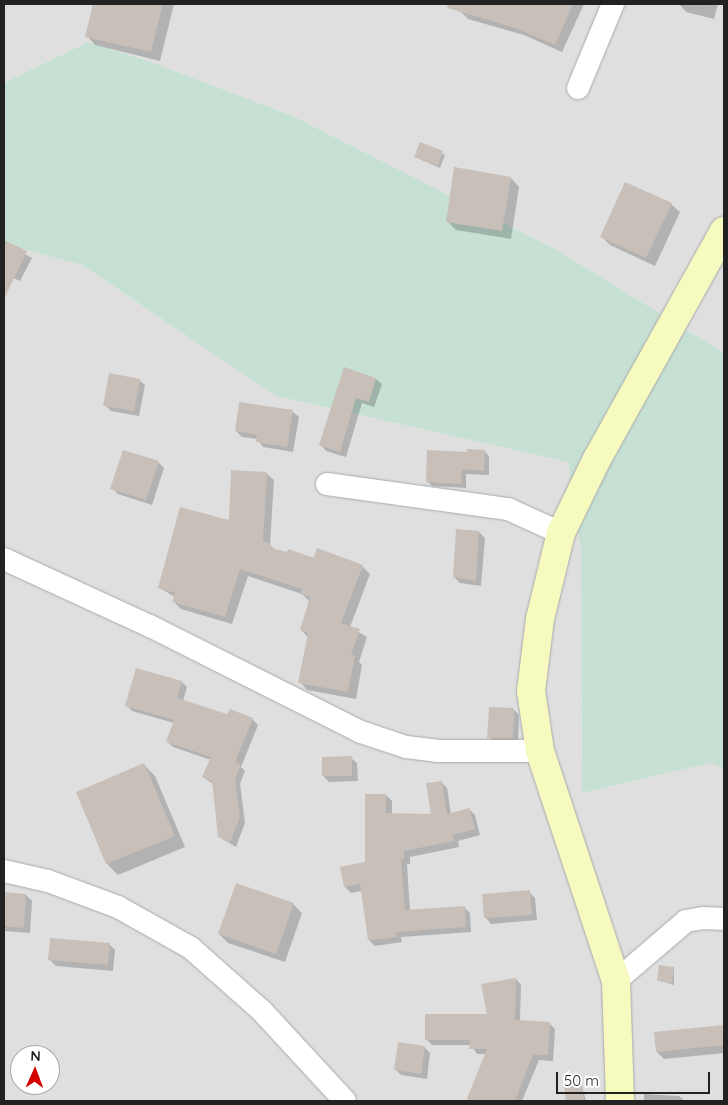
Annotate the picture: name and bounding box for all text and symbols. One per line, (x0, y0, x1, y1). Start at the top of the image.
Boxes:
north arrow (10, 1045, 60, 1095)
text: N (30, 1047, 41, 1065)
scale bar (558, 1062, 712, 1094)
text: 50 m (564, 1071, 599, 1090)

